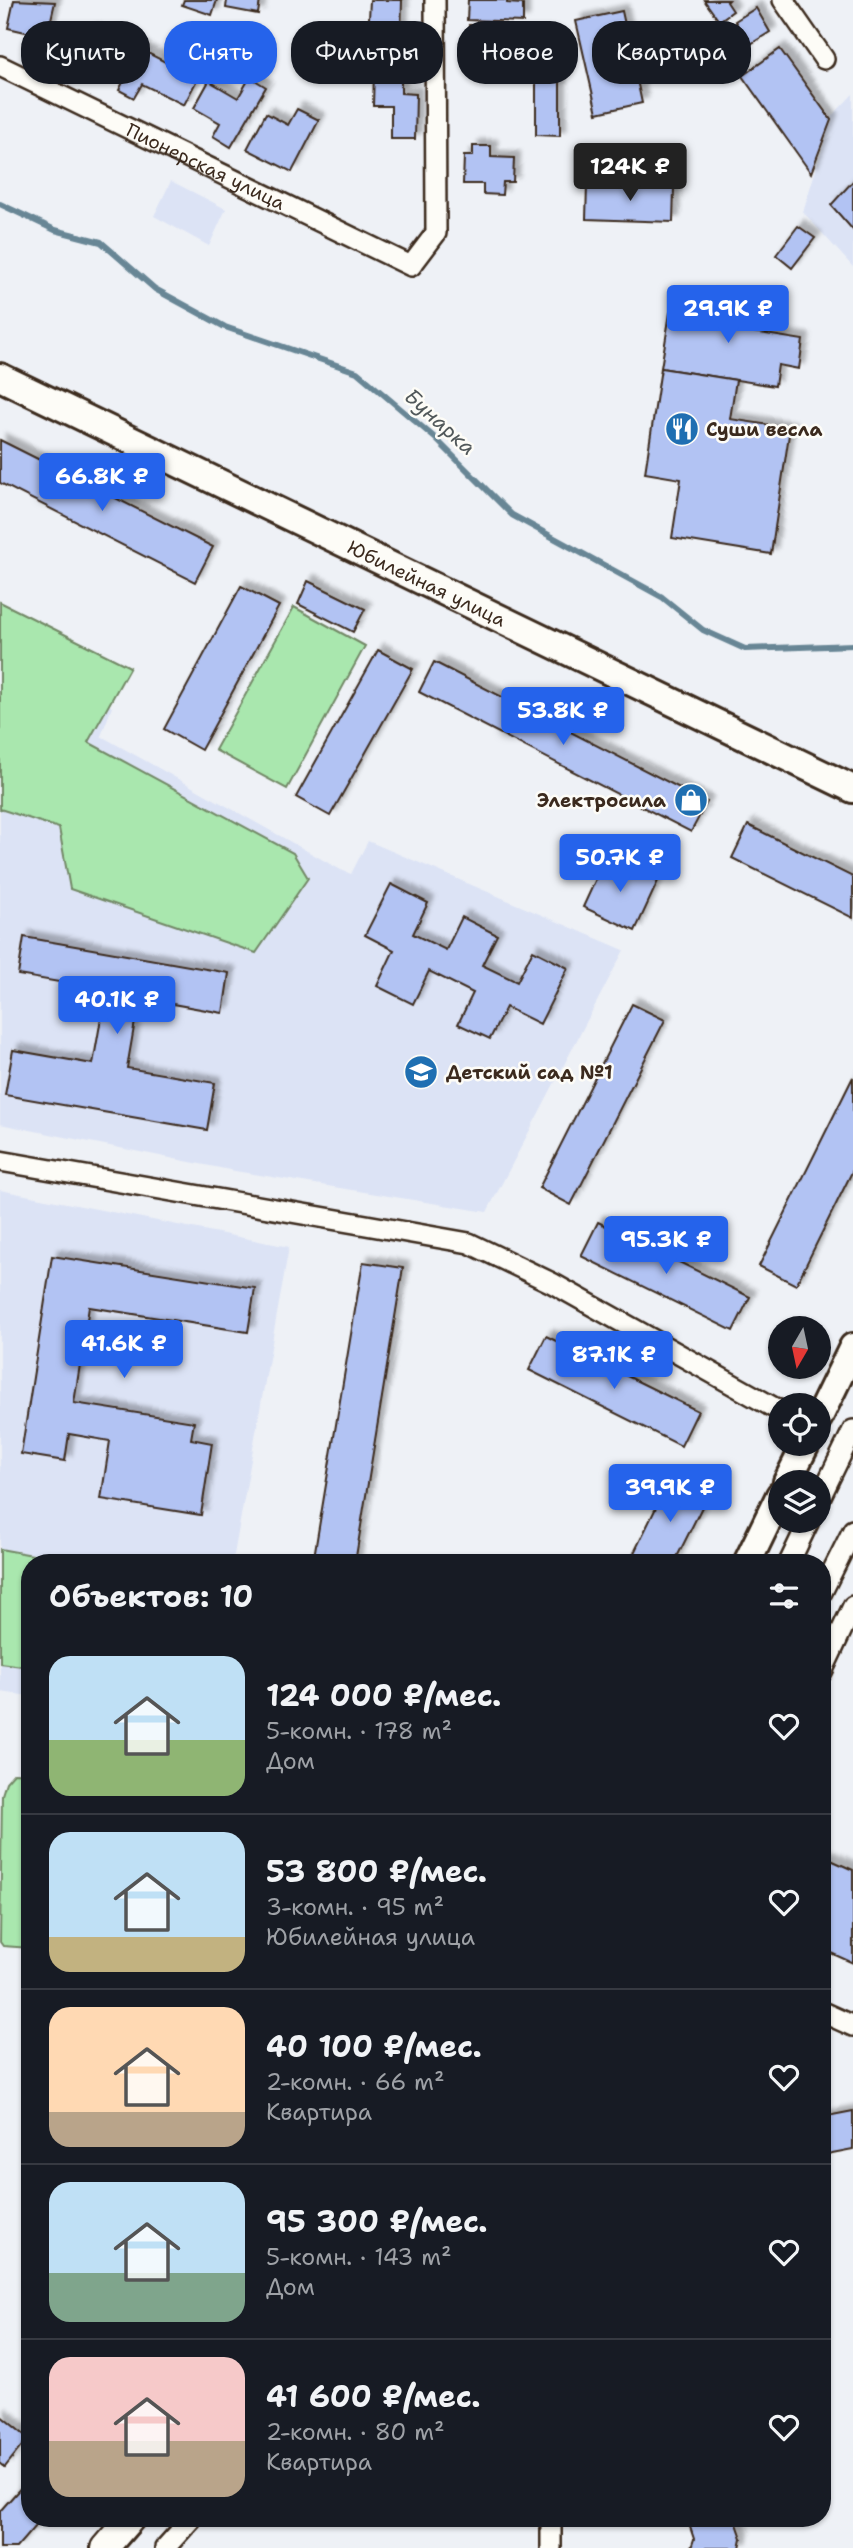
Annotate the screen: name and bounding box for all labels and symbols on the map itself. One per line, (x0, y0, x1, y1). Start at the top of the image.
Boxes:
street label: Пионерская улица (122, 117, 290, 216)
pin: 124K ₽ (573, 144, 687, 203)
pin: 29.9K ₽ (663, 286, 793, 345)
water label: Бунарка (398, 382, 482, 462)
restaurant icon: Суши весла (663, 410, 701, 448)
place label: Суши весла (706, 417, 822, 442)
pin: 66.8K ₽ (37, 454, 167, 513)
street label: Юбилейная улица (344, 534, 510, 632)
pin: 53.8K ₽ (498, 688, 628, 747)
shop icon: Электросила (672, 781, 710, 819)
place label: Электросила (537, 788, 666, 813)
pin: 50.7K ₽ (555, 834, 685, 894)
pin: 40.1K ₽ (52, 976, 182, 1036)
school or university icon: Детский сад №1 (402, 1053, 440, 1091)
place label: Детский сад №1 (446, 1060, 613, 1085)
pin: 95.3K ₽ (601, 1216, 731, 1276)
north arrow (768, 1316, 831, 1379)
pin: 41.6K ₽ (59, 1320, 189, 1380)
pin: 87.1K ₽ (549, 1332, 679, 1391)
pin: 39.9K ₽ (605, 1464, 735, 1524)

